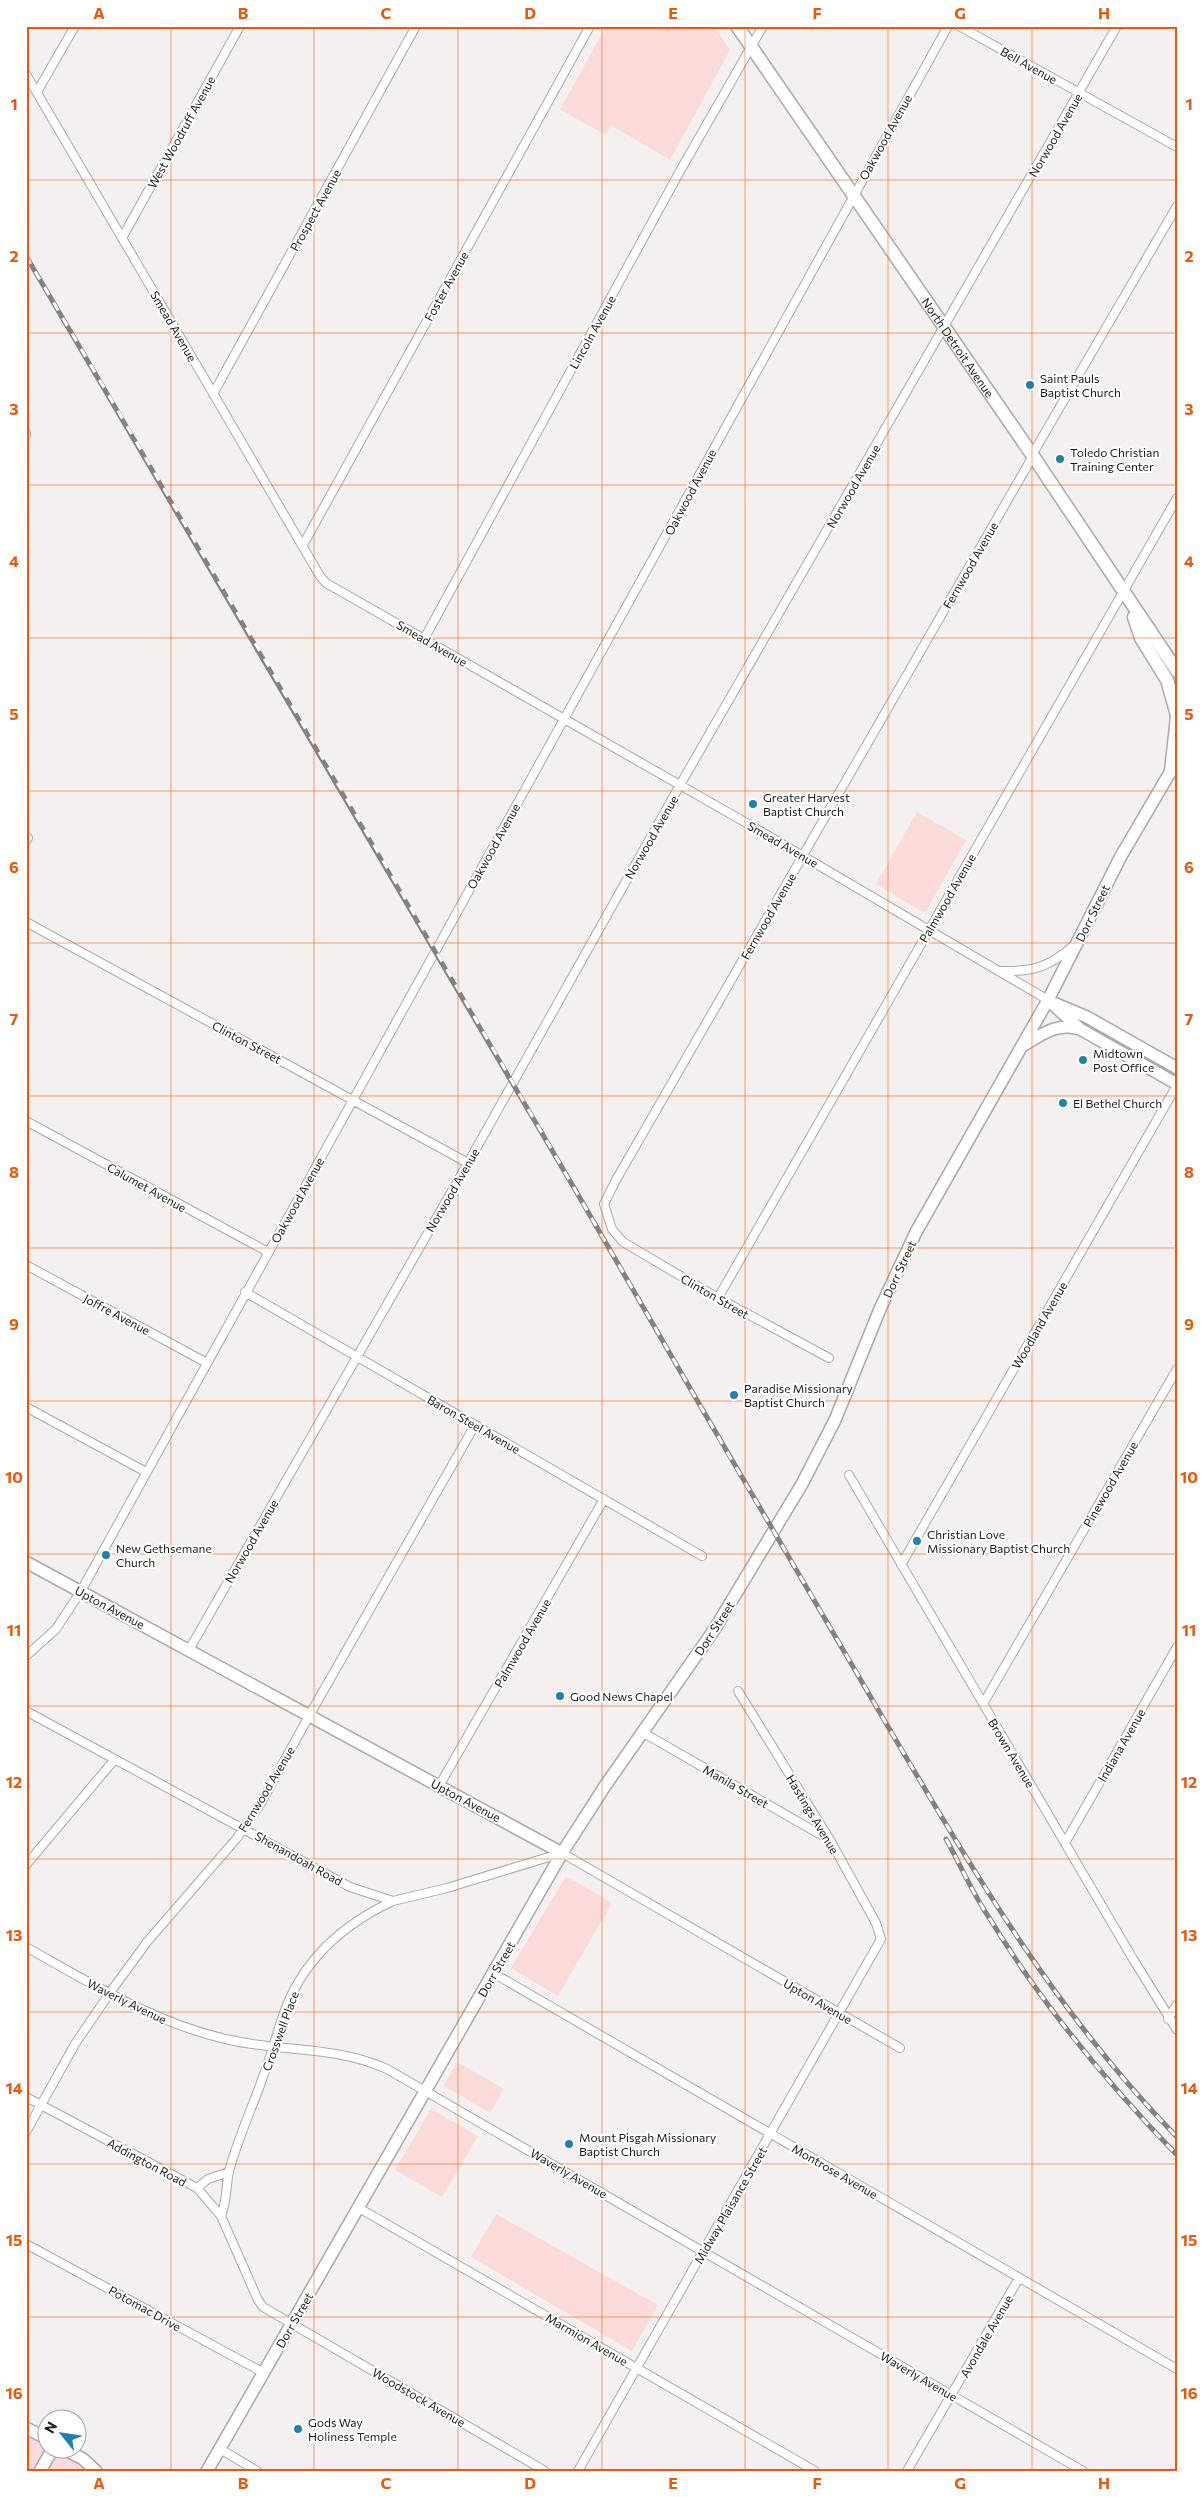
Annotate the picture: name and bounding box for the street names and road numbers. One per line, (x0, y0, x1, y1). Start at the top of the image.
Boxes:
street label: Bell Avenue (998, 44, 1060, 86)
street label: West Woodruff Avenue (144, 73, 218, 191)
street label: Norwood Avenue (1025, 91, 1085, 179)
street label: Oakwood Avenue (856, 92, 914, 182)
street label: Prospect Avenue (287, 167, 343, 253)
street label: Foster Avenue (421, 249, 471, 323)
street label: Smead Avenue (148, 288, 200, 364)
street label: Lincoln Avenue (566, 293, 618, 371)
street label: North Detroit Avenue (919, 295, 997, 400)
street label: Norwood Avenue (823, 442, 883, 530)
street label: Oakwood Avenue (661, 447, 719, 537)
street label: Fernwood Avenue (940, 519, 1000, 611)
street label: Smead Avenue (394, 617, 470, 669)
street label: Norwood Avenue (621, 793, 681, 881)
street label: Oakwood Avenue (464, 801, 522, 891)
street label: Smead Avenue (745, 818, 821, 870)
street label: Palmwood Avenue (916, 851, 978, 945)
street label: Fernwood Avenue (738, 870, 798, 962)
street label: Dorr Street (1072, 882, 1112, 944)
street label: Clinton Street (210, 1018, 284, 1066)
street label: Norwood Avenue (422, 1146, 482, 1234)
street label: Oakwood Avenue (268, 1155, 326, 1245)
street label: Calumet Avenue (105, 1160, 189, 1214)
street label: Dorr Street (880, 1238, 918, 1300)
street label: Clinton Street (678, 1271, 752, 1321)
street label: Woodland Avenue (1008, 1279, 1070, 1371)
street label: Joffre Avenue (81, 1291, 153, 1338)
street label: Baron Steel Avenue (425, 1392, 523, 1456)
street label: Pinewood Avenue (1080, 1439, 1140, 1529)
street label: Norwood Avenue (221, 1497, 281, 1585)
street label: Upton Avenue (73, 1583, 147, 1631)
street label: Palmwood Avenue (491, 1596, 553, 1690)
street label: Dorr Street (691, 1598, 737, 1658)
street label: Indiana Avenue (1094, 1706, 1148, 1784)
street label: Brown Avenue (986, 1716, 1038, 1790)
street label: Fernwood Avenue (235, 1744, 297, 1834)
street label: Manila Street (701, 1762, 771, 1810)
street label: Hastings Avenue (784, 1772, 842, 1856)
street label: Upton Avenue (429, 1776, 503, 1824)
street label: Shenandoah Road (253, 1828, 345, 1888)
street label: Dorr Street (474, 1939, 518, 1999)
street label: Waverly Avenue (85, 1976, 169, 2026)
street label: Upton Avenue (781, 1976, 855, 2026)
street label: Crosswell Place (259, 1989, 301, 2073)
street label: Addington Road (105, 2135, 189, 2189)
street label: Montrose Avenue (790, 2141, 880, 2201)
street label: Midway Plaisance Street (691, 2144, 769, 2266)
street label: Waverly Avenue (528, 2145, 610, 2201)
street label: Potomac Drive (106, 2282, 184, 2334)
street label: Dorr Street (272, 2290, 316, 2350)
street label: Avondale Avenue (957, 2292, 1015, 2380)
street label: Marmion Avenue (544, 2310, 630, 2368)
street label: Waverly Avenue (878, 2348, 960, 2404)
street label: Woodstock Avenue (370, 2365, 468, 2429)

